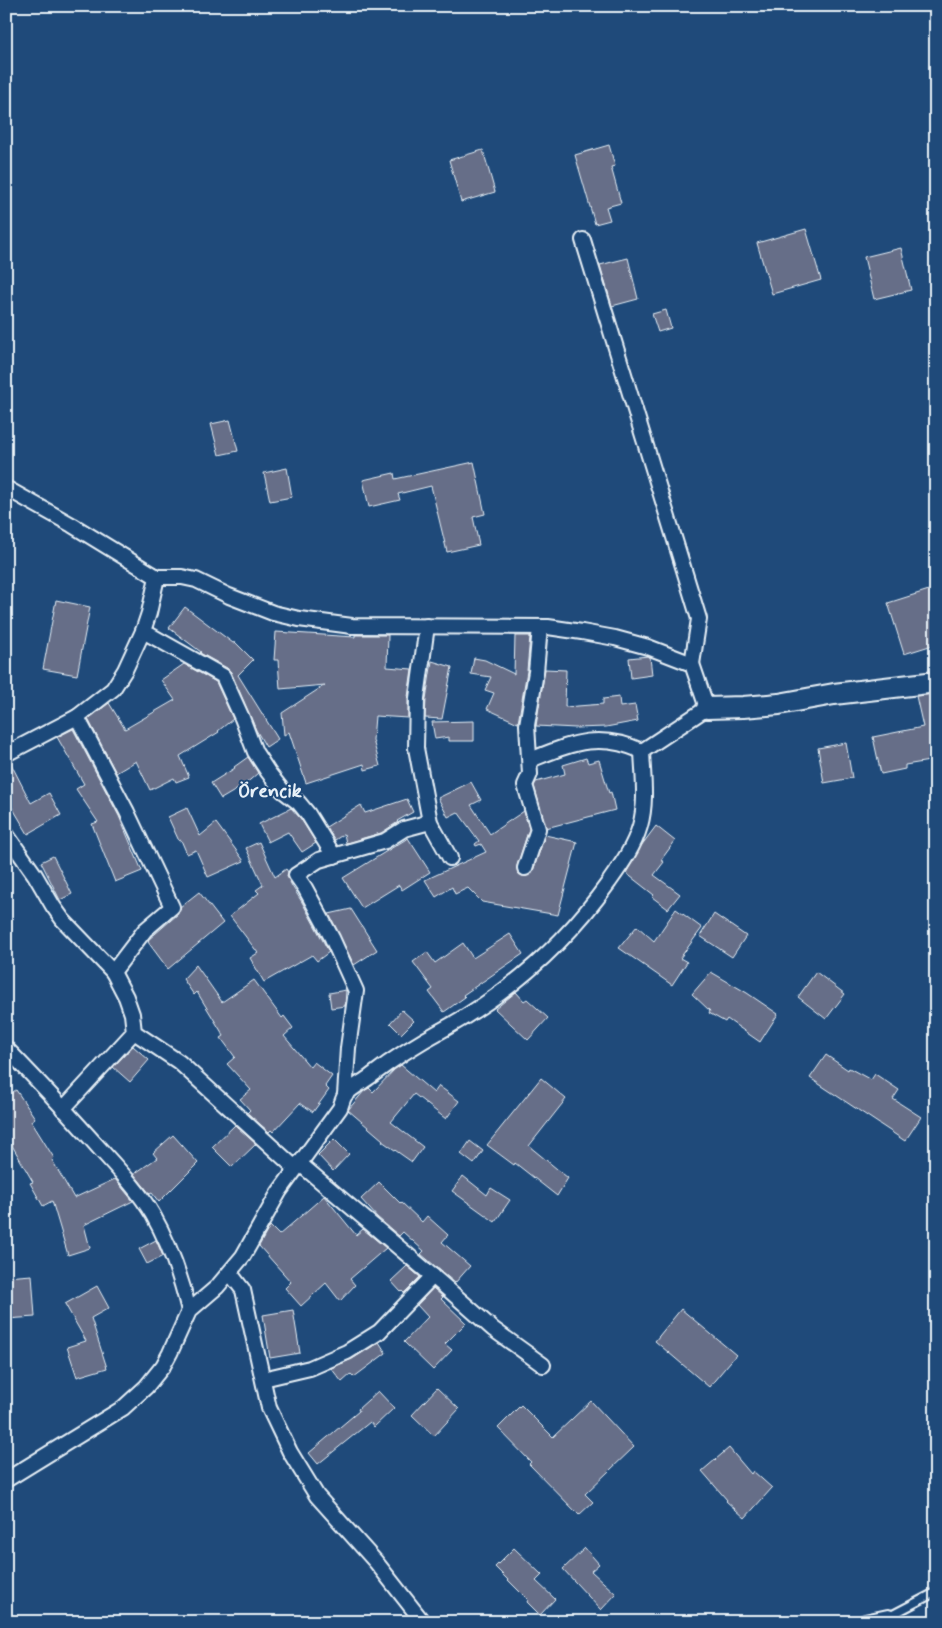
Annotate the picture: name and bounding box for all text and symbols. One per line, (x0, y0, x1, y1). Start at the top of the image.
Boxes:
district label: Örencik (238, 778, 302, 805)

